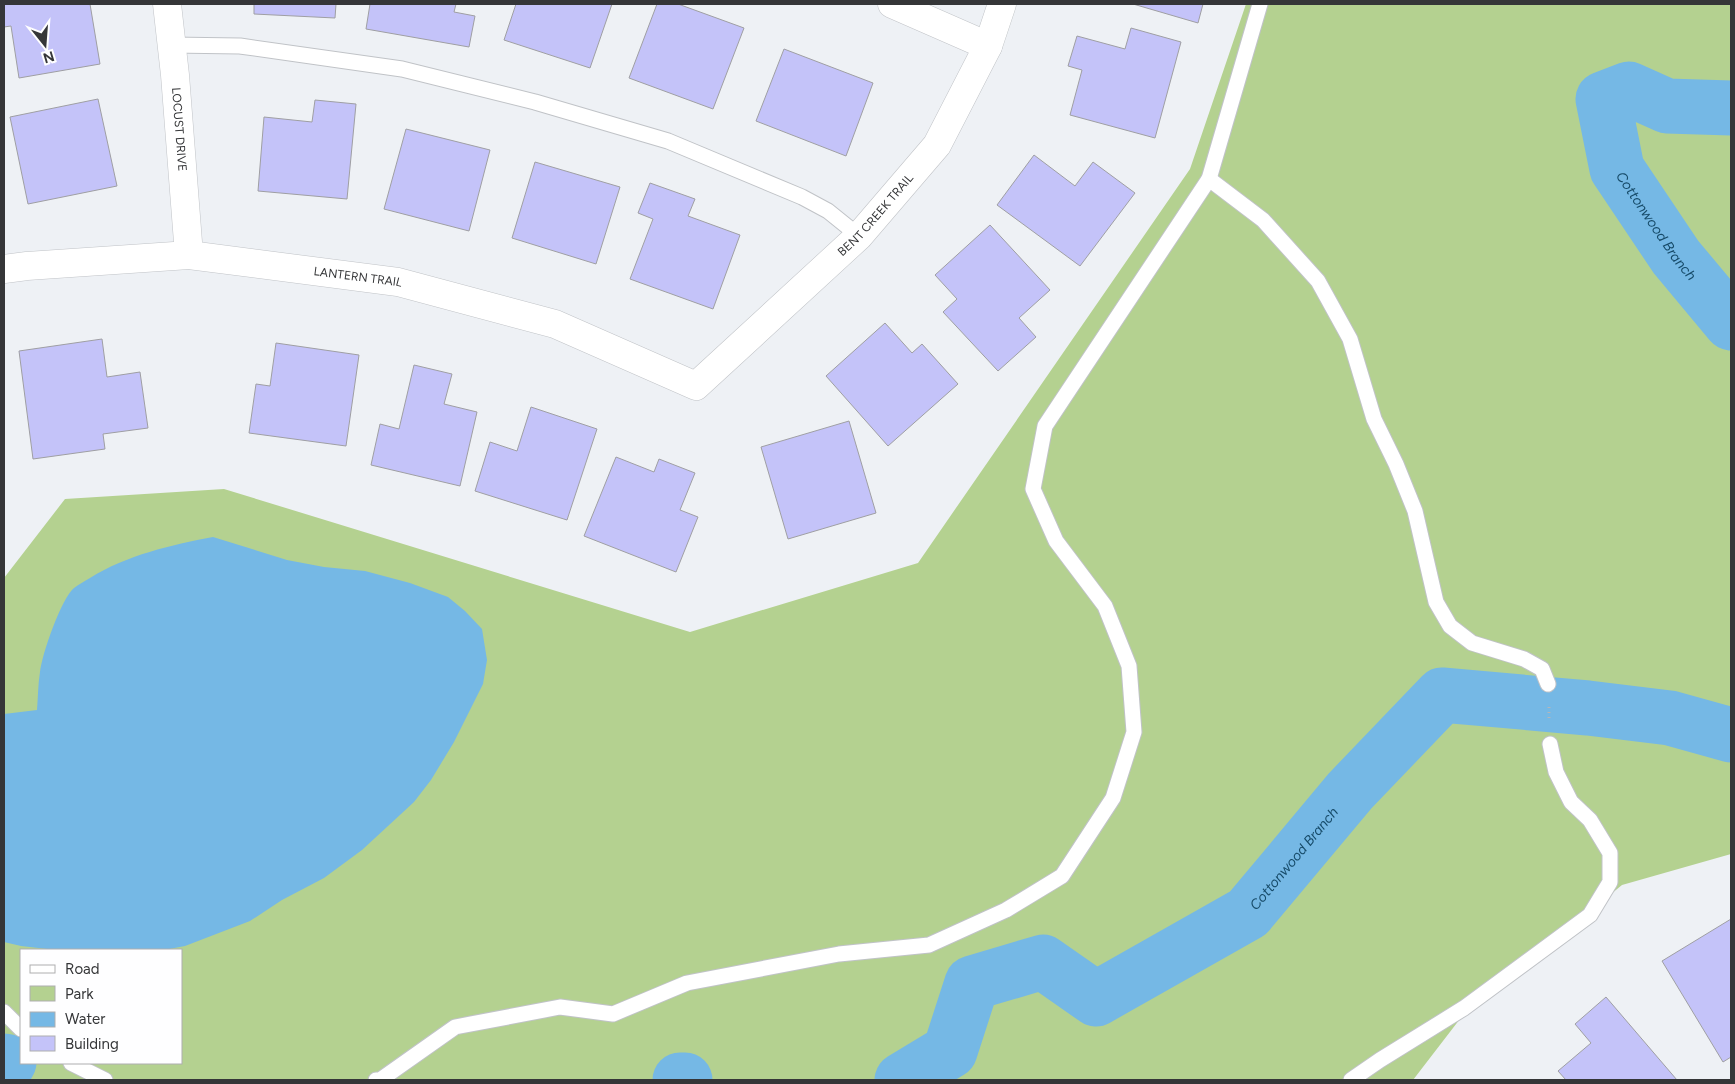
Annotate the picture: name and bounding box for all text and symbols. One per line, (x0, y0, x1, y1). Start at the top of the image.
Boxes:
north arrow (20, 20, 70, 70)
text: N (41, 47, 56, 67)
street label: LOCUST DRIVE (169, 87, 189, 172)
water label: Cottonwood Branch (1613, 168, 1700, 284)
street label: BENT CREEK TRAIL (835, 170, 917, 259)
street label: LANTERN TRAIL (313, 264, 405, 290)
water label: Cottonwood Branch (1246, 804, 1341, 913)
legend (20, 949, 182, 1064)
text: Road (65, 960, 100, 978)
text: Park (65, 985, 94, 1003)
text: Water (65, 1010, 105, 1028)
text: Building (65, 1035, 119, 1053)

